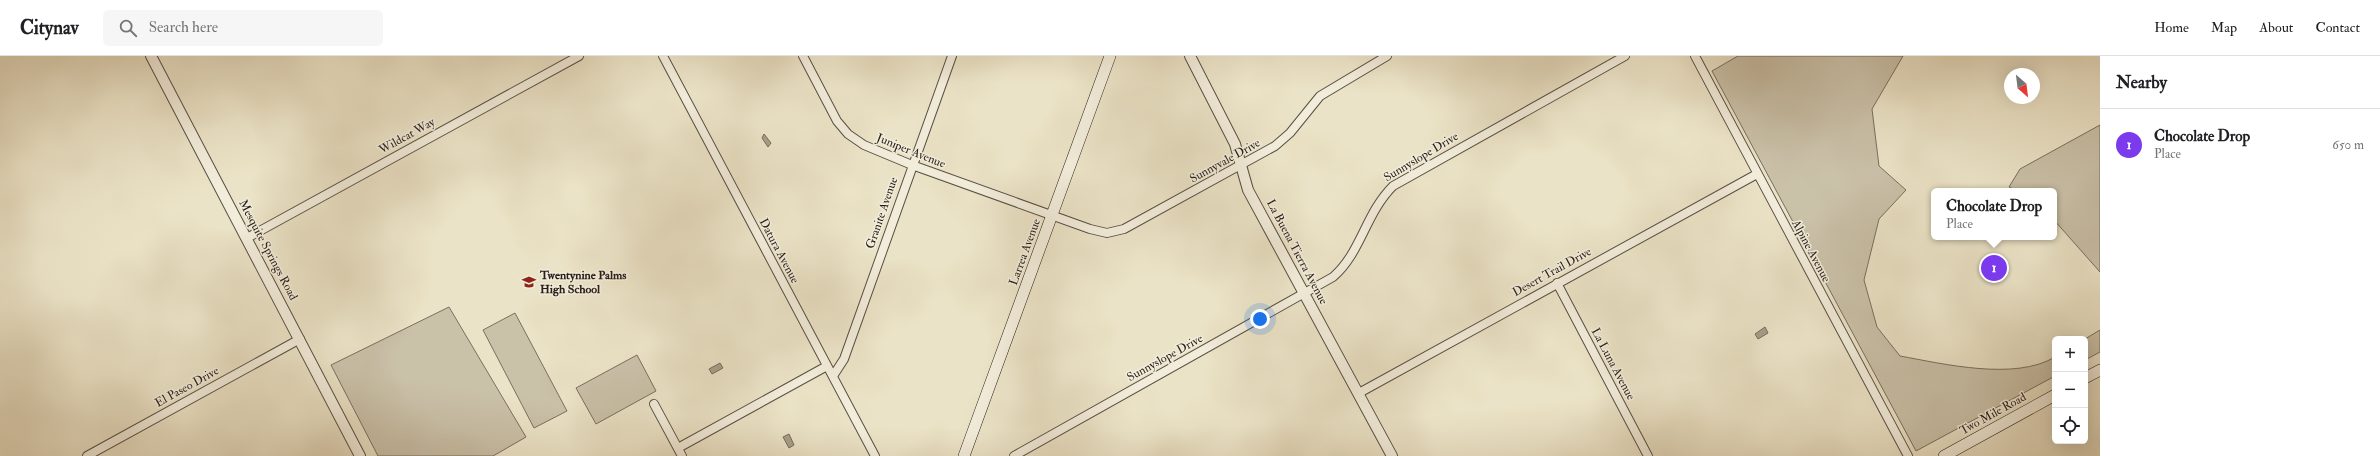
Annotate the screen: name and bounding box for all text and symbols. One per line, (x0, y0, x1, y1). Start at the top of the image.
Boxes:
search box (103, 10, 383, 46)
text: Citynav (20, 16, 79, 40)
icon: search (117, 17, 139, 39)
text: Search here (149, 18, 218, 37)
text: Home (2154, 19, 2189, 36)
text: Map (2211, 19, 2237, 36)
text: About (2259, 19, 2293, 36)
text: Contact (2315, 19, 2360, 36)
north arrow (2004, 68, 2040, 104)
text: Nearby (2116, 72, 2167, 93)
street label: Wildcat Way (375, 114, 438, 158)
text: Chocolate Drop (2154, 127, 2250, 146)
street label: Sunnyslope Drive (1381, 129, 1461, 185)
street label: Juniper Avenue (873, 130, 948, 172)
street label: Sunnyvale Drive (1187, 135, 1263, 187)
text: 1 (2127, 137, 2131, 153)
text: 650 m (2332, 137, 2364, 153)
text: Place (2154, 146, 2181, 162)
street label: Granite Avenue (863, 175, 901, 251)
popup (1931, 188, 2057, 240)
street label: Mesquite Springs Road (235, 197, 301, 303)
street label: La Buena Tierra Avenue (1263, 197, 1331, 307)
text: Chocolate Drop (1946, 197, 2042, 216)
street label: Datura Avenue (756, 216, 802, 286)
street label: Alpine Avenue (1788, 216, 1834, 285)
text: Place (1946, 216, 1973, 232)
street label: Larrea Avenue (1006, 217, 1044, 287)
street label: Desert Trail Drive (1510, 244, 1594, 300)
pin: 1 (1981, 253, 2007, 283)
place label: Twentynine Palms High School (539, 268, 626, 297)
school or university icon: Twentynine Palms High School (521, 274, 537, 290)
your location (1250, 309, 1270, 329)
street label: La Luna Avenue (1588, 325, 1638, 403)
street label: Sunnyslope Drive (1124, 331, 1206, 385)
map controls (2052, 336, 2088, 444)
button: + (2052, 336, 2088, 372)
street label: El Paseo Drive (152, 363, 222, 411)
button: − (2052, 372, 2088, 408)
street label: Two Mile Road (1957, 390, 2029, 438)
button: locate (2052, 408, 2088, 444)

